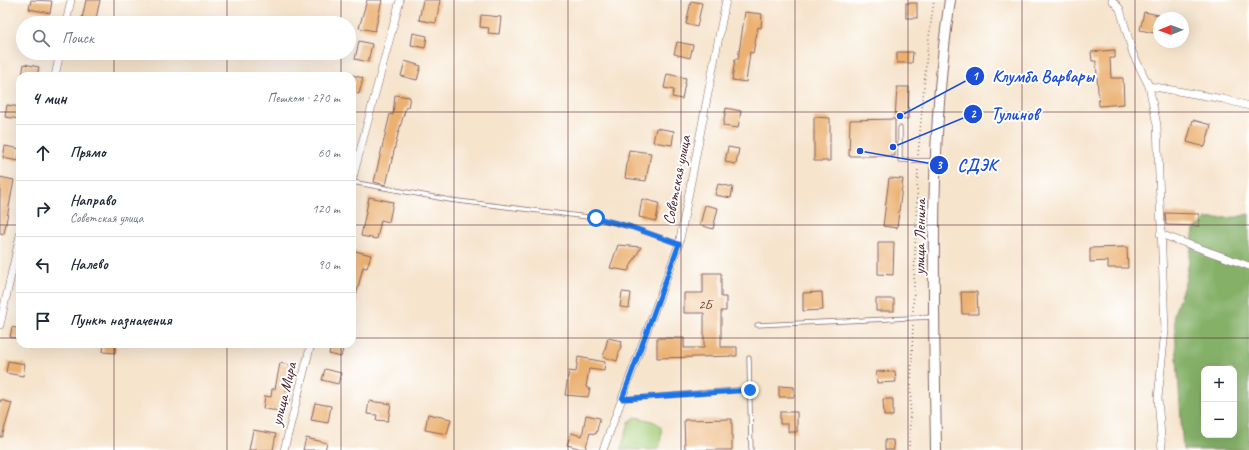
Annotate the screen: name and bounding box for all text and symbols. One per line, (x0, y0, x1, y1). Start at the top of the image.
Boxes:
north arrow (1153, 12, 1189, 48)
search box (16, 16, 356, 60)
icon: search (30, 27, 52, 49)
text: Поиск (62, 29, 94, 48)
callout: Клумба Варвары (965, 61, 1102, 90)
text: Клумба Варвары (992, 66, 1095, 87)
text: 1 (972, 68, 979, 84)
text: 4 мин (32, 88, 67, 109)
text: Пешком · 270 m (267, 90, 340, 106)
callout: Тулинов (963, 99, 1047, 128)
text: Тулинов (991, 104, 1042, 125)
text: 2 (970, 106, 977, 122)
street label: Советская улица (659, 133, 696, 226)
icon: ahead (32, 142, 54, 164)
text: Прямо (70, 143, 106, 162)
text: 60 m (318, 145, 340, 161)
callout: СДЭК (929, 150, 1004, 179)
text: СДЭК (958, 155, 1000, 176)
text: 3 (936, 157, 943, 173)
text: Направо (70, 191, 116, 210)
street label: улица Ленина (909, 197, 931, 276)
icon: right (32, 198, 54, 220)
text: 120 m (312, 201, 340, 217)
route start (587, 209, 605, 227)
text: Советская улица (70, 210, 143, 226)
icon: left (32, 254, 54, 276)
text: Налево (70, 255, 108, 274)
text: 90 m (318, 257, 340, 273)
house number: 2Б (698, 296, 715, 313)
icon: arrive (32, 310, 54, 332)
text: Пункт назначения (70, 311, 172, 330)
street label: улица Мира (266, 359, 302, 429)
map controls (1201, 366, 1237, 438)
button: + (1201, 366, 1237, 402)
route end (741, 381, 759, 399)
button: − (1201, 402, 1237, 438)

